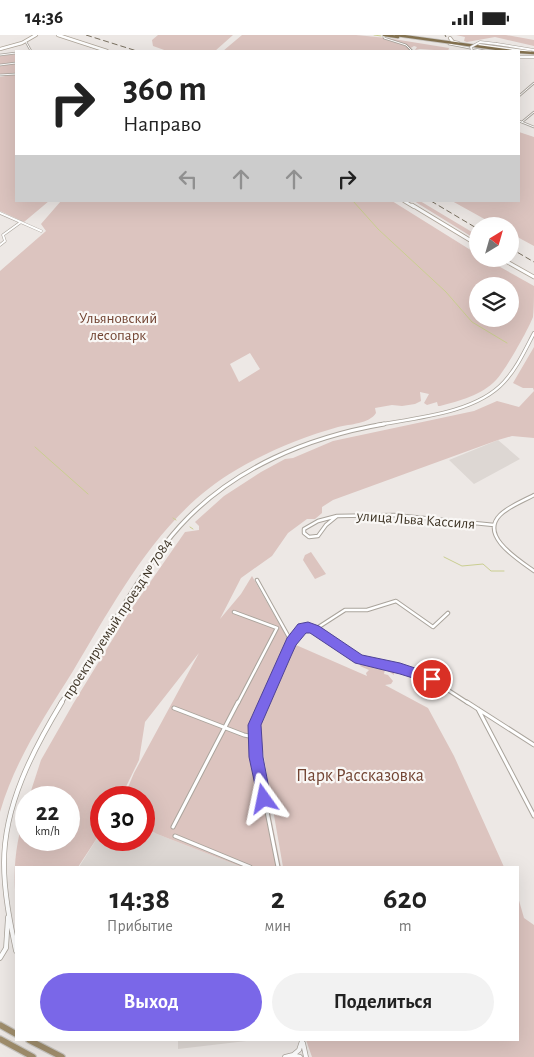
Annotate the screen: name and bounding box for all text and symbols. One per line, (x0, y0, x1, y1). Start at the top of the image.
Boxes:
text: 14:36 (25, 8, 63, 27)
icon: right (40, 70, 105, 135)
text: 360 m (123, 72, 207, 107)
text: Направо (123, 113, 201, 135)
icon: left (174, 165, 202, 193)
icon: ahead (227, 165, 255, 193)
icon: ahead (280, 165, 308, 193)
icon: right (333, 165, 361, 193)
north arrow (469, 217, 519, 267)
map controls (469, 217, 519, 327)
button: layers (469, 277, 519, 327)
park label: Ульяновский лесопарк (79, 311, 157, 343)
street label: улица Льва Кассиля (355, 508, 476, 532)
street label: проектируемый проезд № 7084 (59, 536, 175, 702)
pin (411, 658, 453, 700)
icon: arrive (418, 665, 446, 693)
park label: Парк Рассказовка (296, 767, 424, 785)
position arrow (237, 772, 289, 824)
speed limit sign: 30 (90, 786, 155, 851)
text: 22 (36, 800, 59, 825)
text: km/h (35, 825, 60, 837)
text: 14:38 (110, 884, 170, 914)
text: 2 (271, 884, 285, 914)
text: 620 (383, 884, 427, 914)
text: Прибытие (107, 918, 173, 934)
text: мин (265, 918, 291, 934)
text: m (399, 918, 411, 934)
button: Выход (40, 973, 262, 1031)
button: Поделиться (272, 973, 494, 1031)

